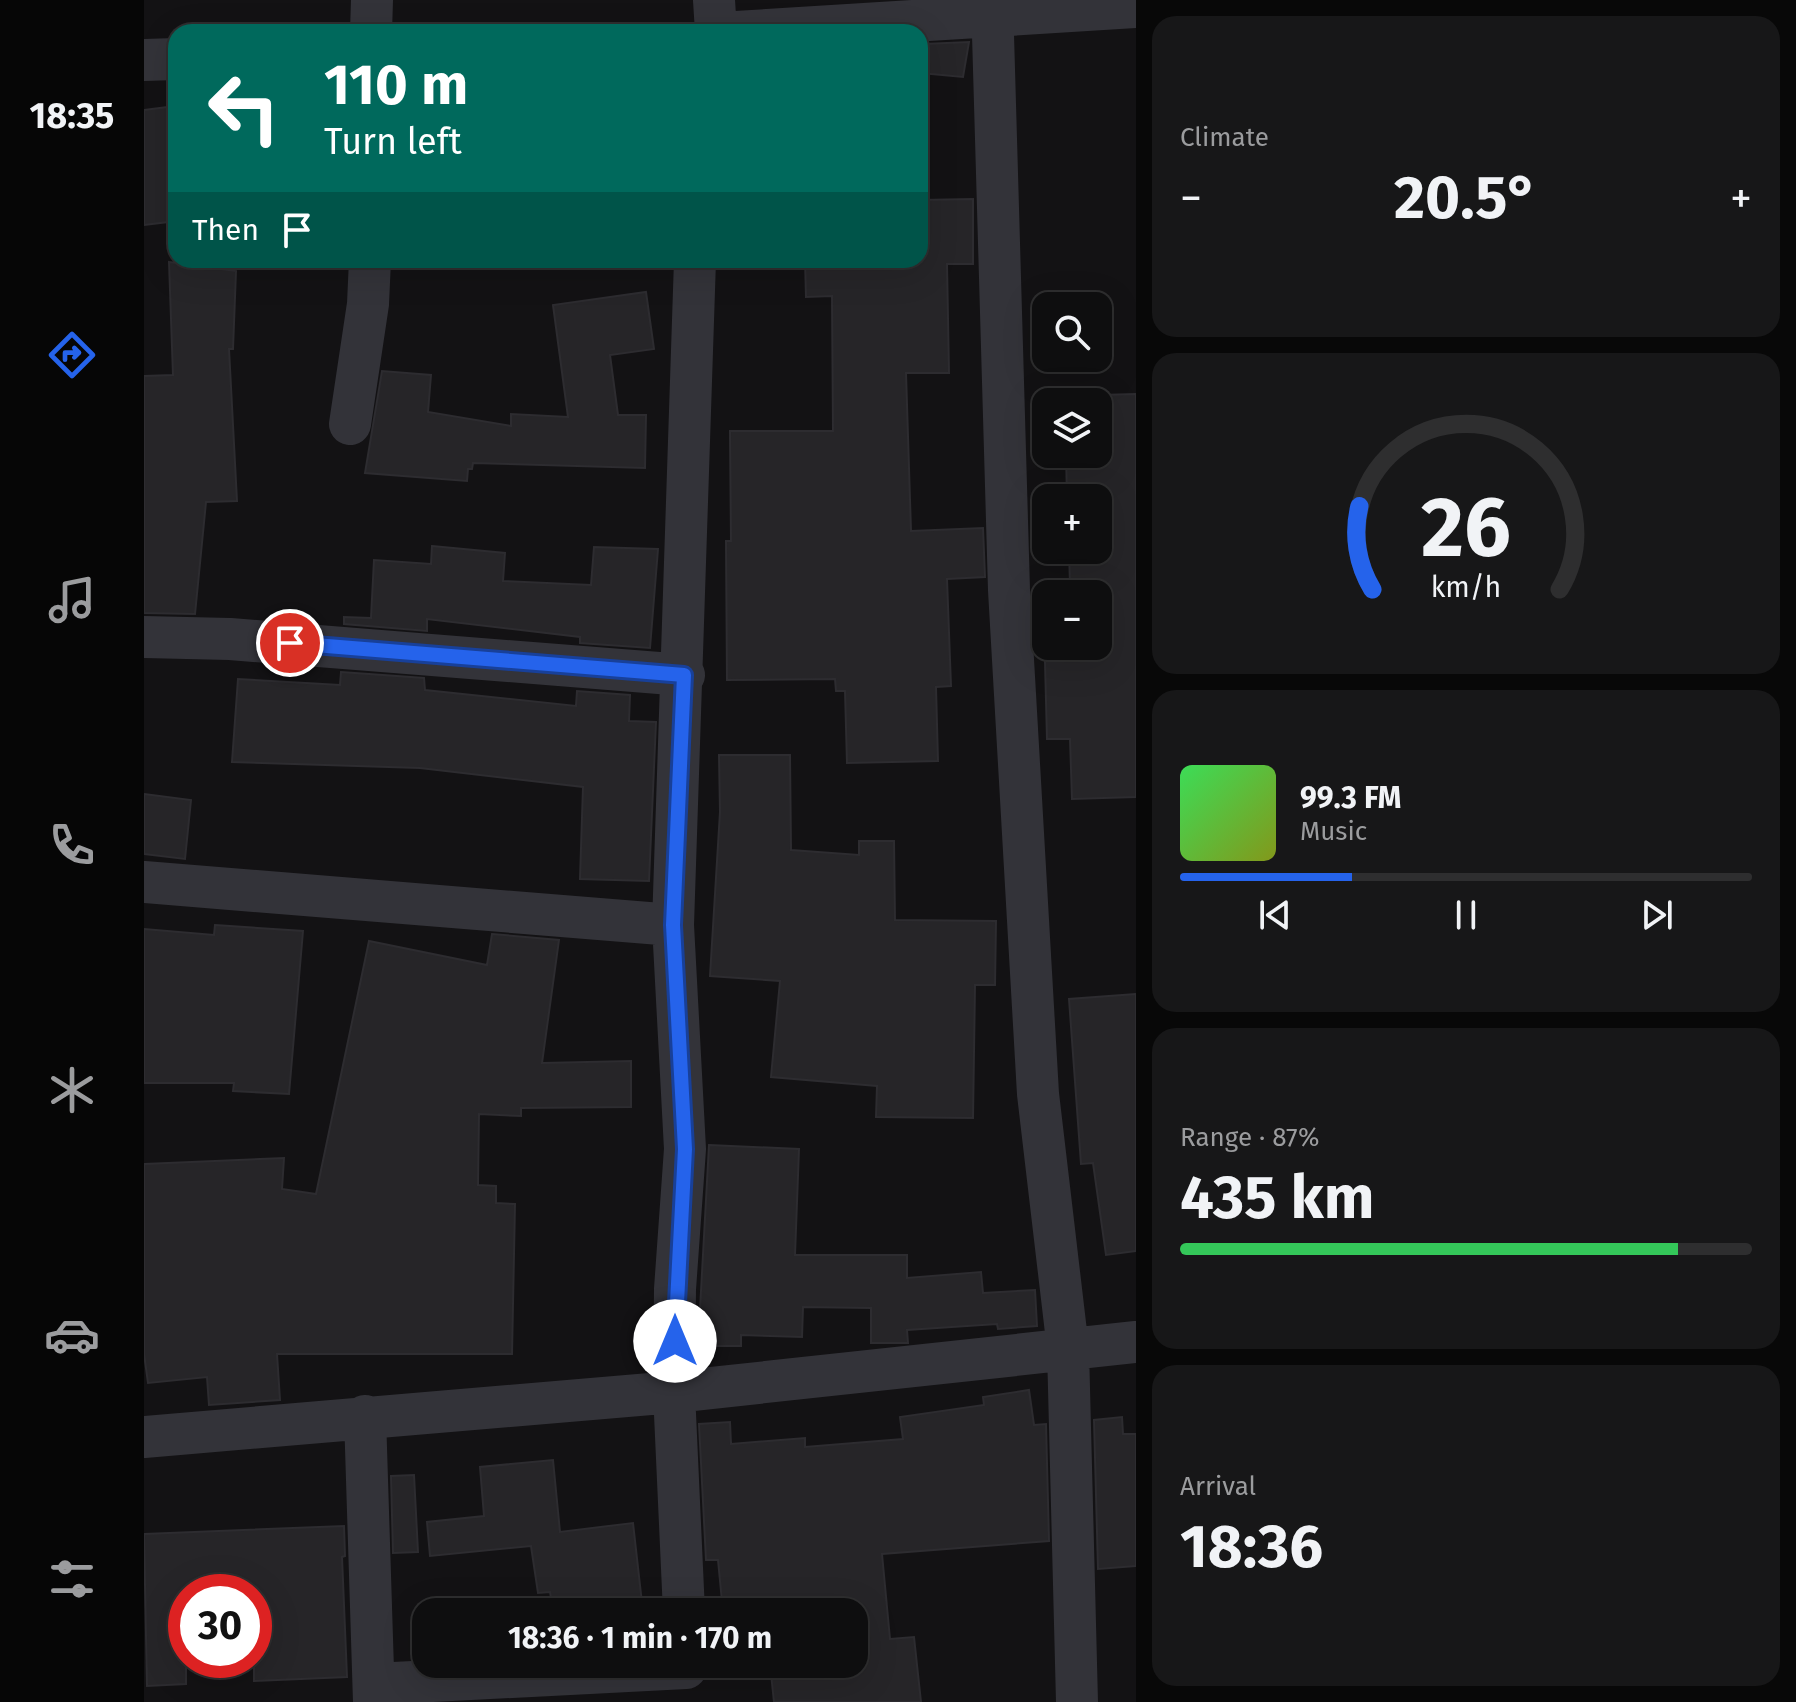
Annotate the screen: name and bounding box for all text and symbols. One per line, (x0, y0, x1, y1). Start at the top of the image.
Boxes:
text: 110 m (324, 52, 468, 119)
icon: left (192, 56, 296, 160)
text: 18:35 (30, 94, 114, 138)
text: Turn left (324, 120, 462, 164)
text: Climate (1180, 122, 1269, 153)
text: 20.5° (1394, 162, 1538, 234)
text: − (1180, 172, 1202, 225)
text: + (1730, 172, 1752, 225)
icon: arrive (275, 208, 319, 252)
text: Then (192, 212, 259, 248)
map controls (1032, 292, 1112, 660)
button: search (1032, 292, 1112, 372)
icon: directions (44, 327, 100, 383)
button: layers (1032, 388, 1112, 468)
text: 26 (1421, 477, 1511, 577)
button: + (1032, 484, 1112, 564)
text: km/h (1431, 570, 1501, 605)
icon: music (44, 572, 100, 628)
button: − (1032, 580, 1112, 660)
pin (256, 609, 324, 677)
icon: arrive (268, 621, 312, 665)
text: 99.3 FM (1300, 780, 1401, 816)
text: Music (1300, 816, 1367, 847)
icon: phone (44, 817, 100, 873)
icon: previous (1253, 893, 1297, 937)
icon: pause (1444, 893, 1488, 937)
icon: next (1635, 893, 1679, 937)
icon: climate (44, 1062, 100, 1118)
text: Range · 87% (1180, 1122, 1319, 1153)
text: 435 km (1180, 1162, 1374, 1234)
position arrow (633, 1299, 717, 1383)
icon: car (44, 1307, 100, 1363)
text: Arrival (1180, 1471, 1256, 1502)
text: 18:36 (1180, 1511, 1323, 1583)
icon: filters (44, 1551, 100, 1607)
speed limit sign: 30 (168, 1574, 272, 1678)
text: 18:36 · 1 min · 170 m (508, 1620, 772, 1656)

